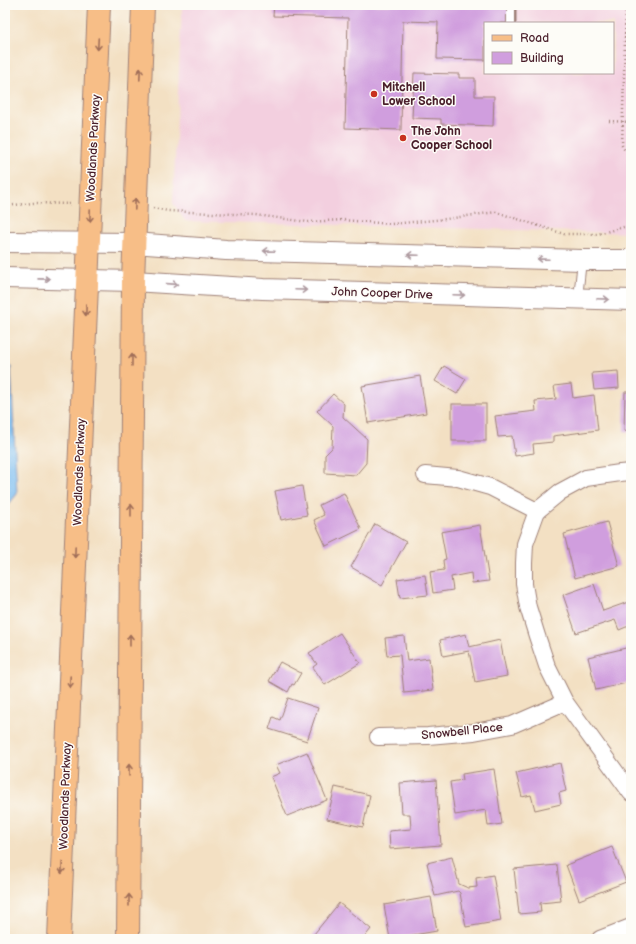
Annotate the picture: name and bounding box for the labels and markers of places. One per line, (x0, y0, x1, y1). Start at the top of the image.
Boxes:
place label: Mitchell Lower School (382, 80, 455, 109)
marker: Mitchell Lower School (369, 89, 379, 99)
place label: The John Cooper School (411, 124, 492, 153)
marker: The John Cooper School (398, 133, 408, 143)

